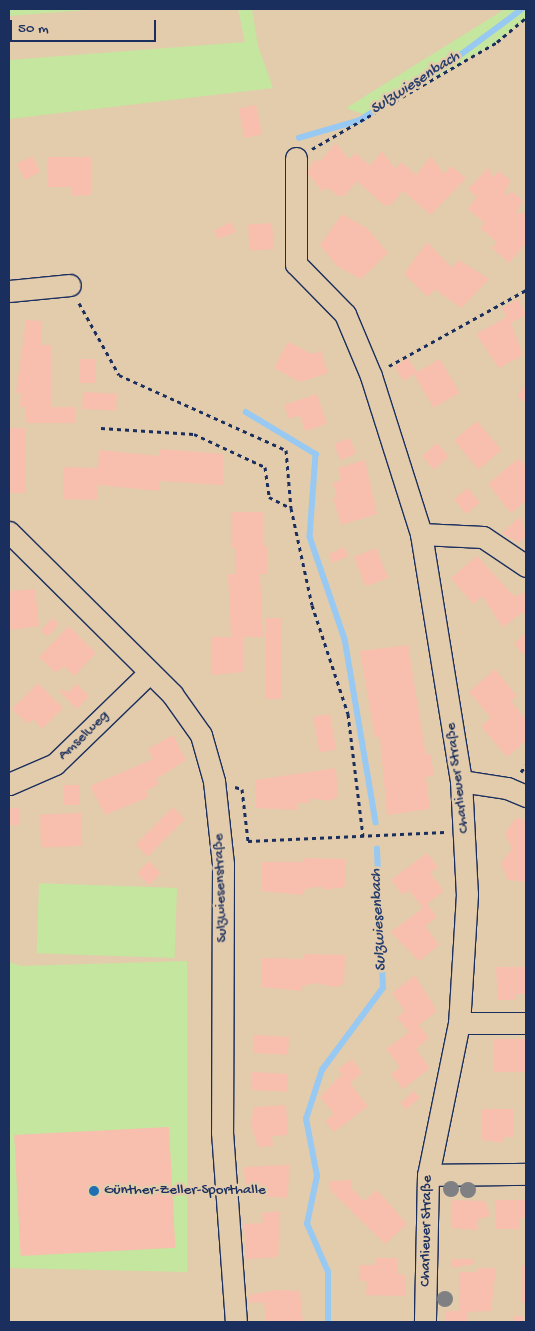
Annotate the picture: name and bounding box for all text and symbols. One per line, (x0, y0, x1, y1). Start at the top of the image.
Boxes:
scale bar (12, 10, 159, 42)
text: 50 m (18, 20, 49, 38)
water label: Sulzwiesenbach (368, 48, 464, 120)
street label: Amselweg (55, 707, 113, 765)
street label: Charlieuer Straße (442, 722, 474, 834)
street label: Sulzwiesenstraße (210, 833, 232, 943)
water label: Sulzwiesenbach (368, 868, 392, 972)
street label: Charlieuer Straße (417, 1175, 437, 1287)
place label: Günther-Zeller-Sporthalle (104, 1182, 266, 1200)
marker: Günther-Zeller-Sporthalle (88, 1185, 100, 1197)

